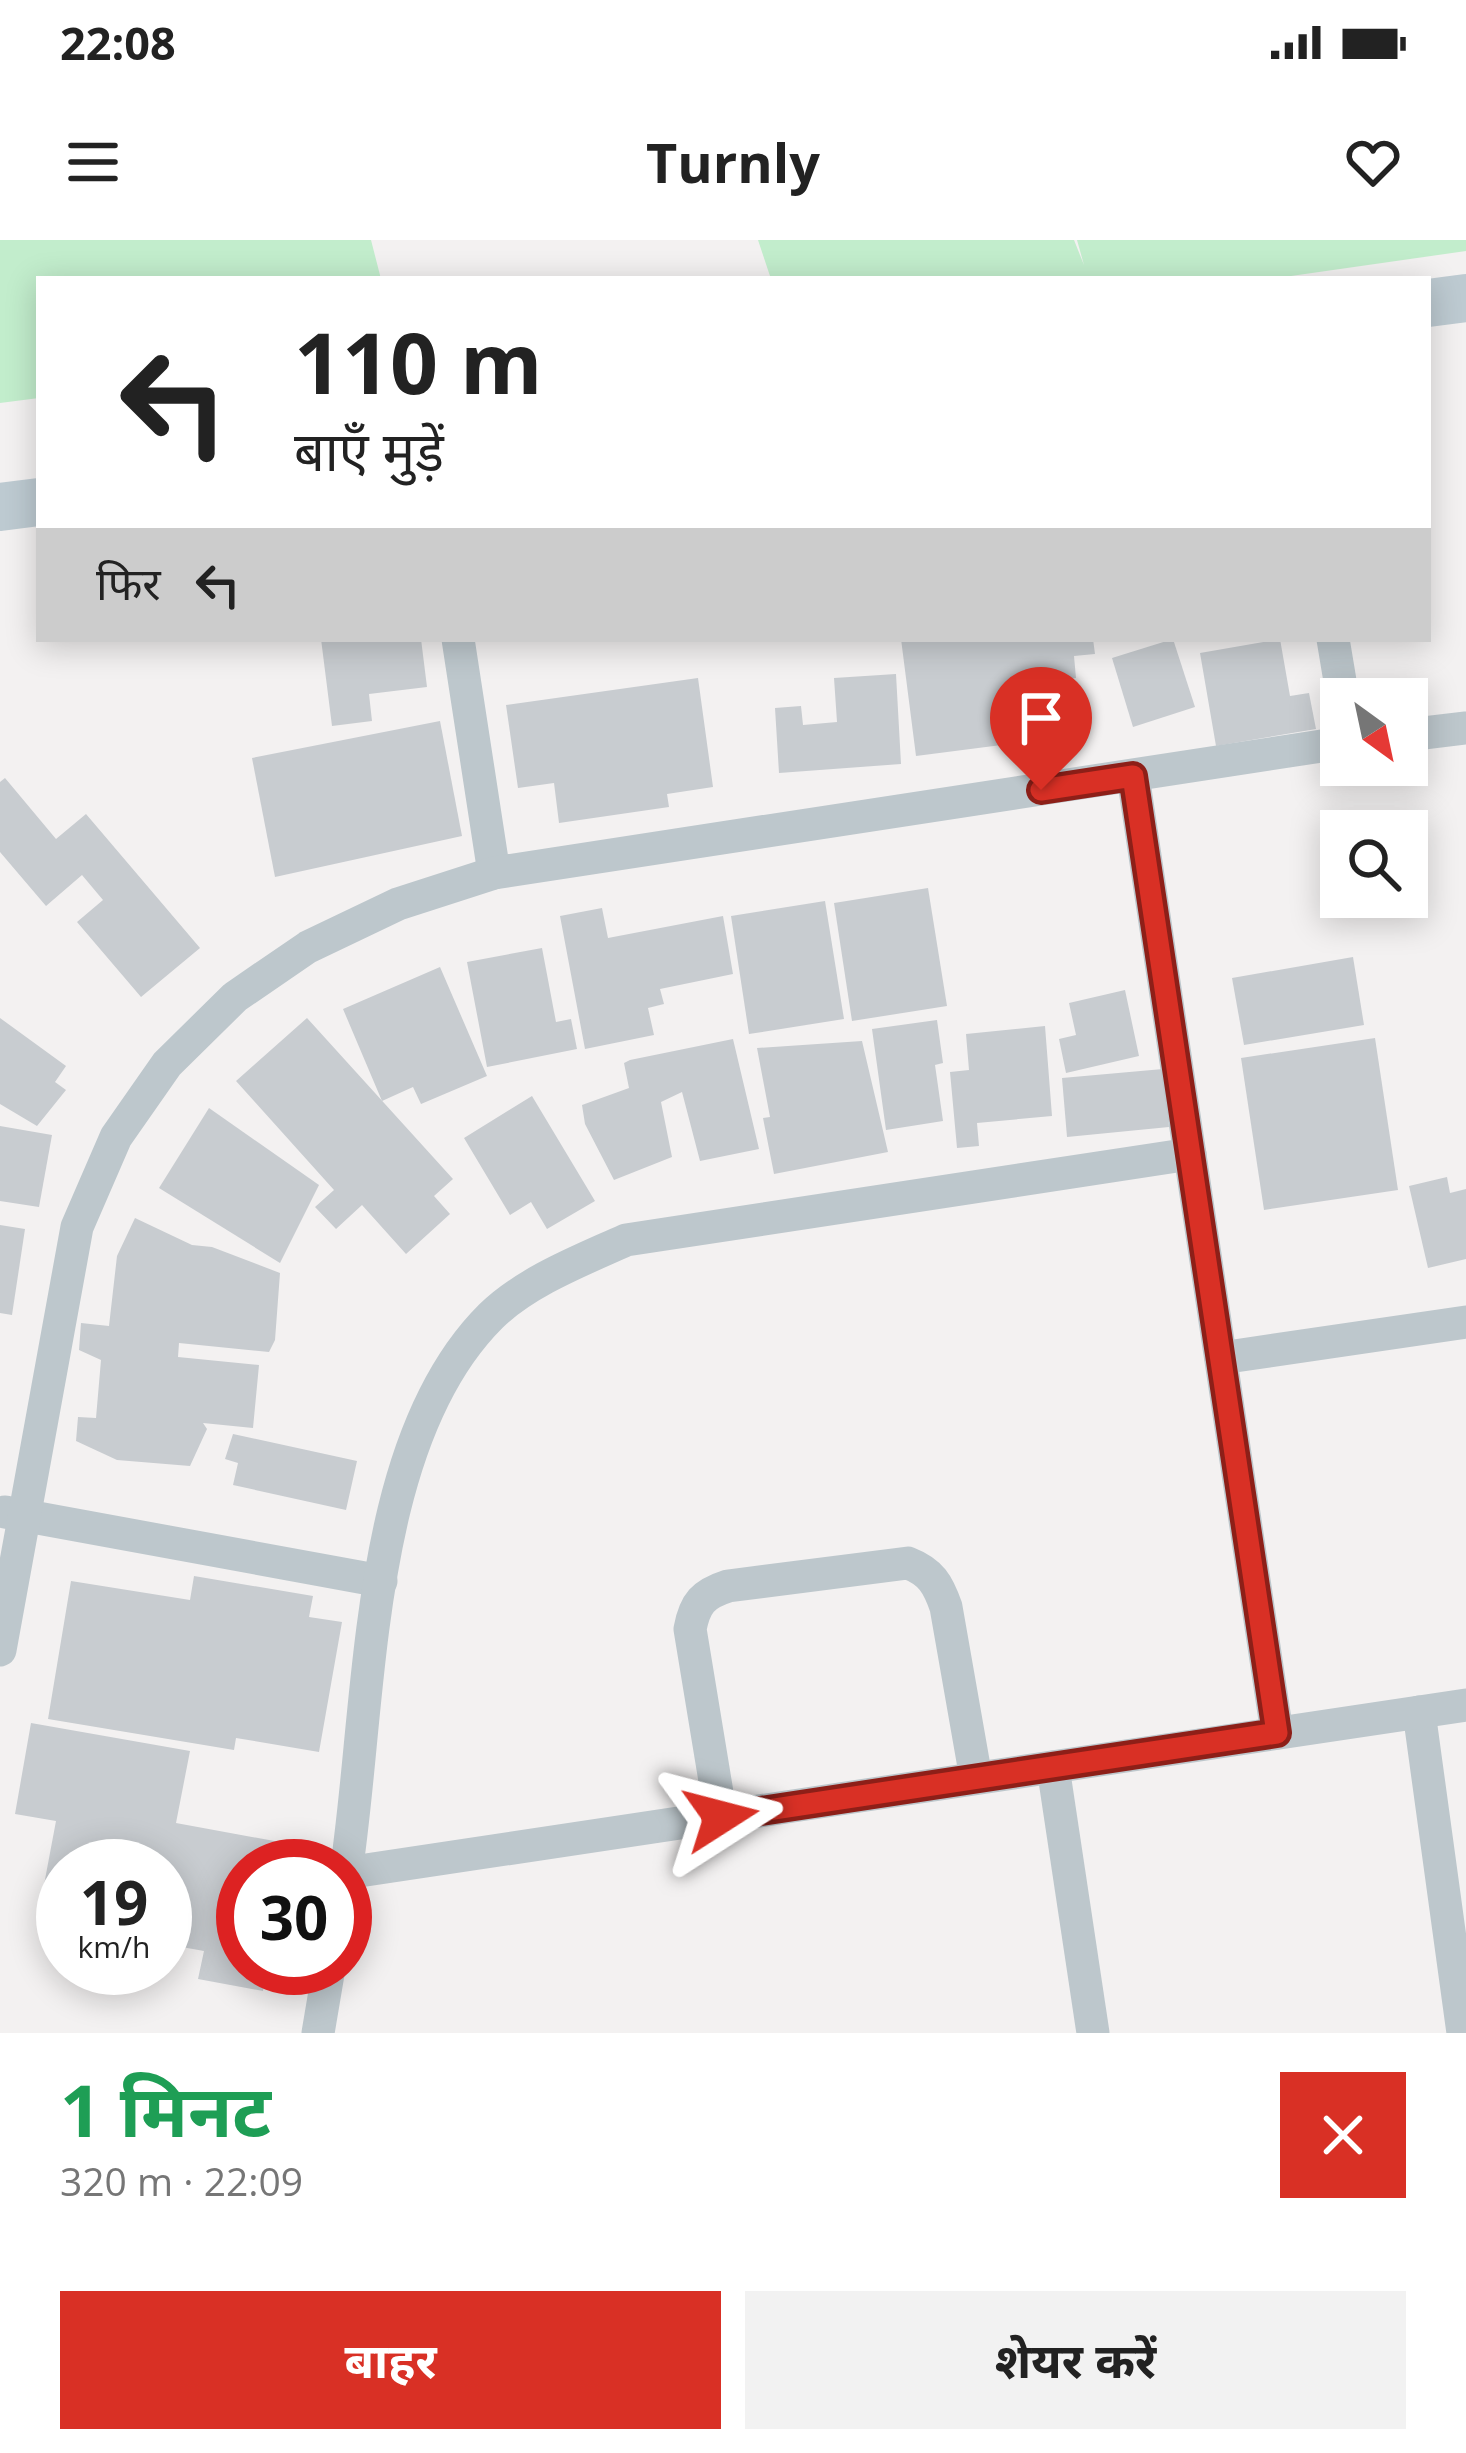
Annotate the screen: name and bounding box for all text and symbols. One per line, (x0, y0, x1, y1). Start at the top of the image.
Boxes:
text: 22:08 (60, 12, 176, 73)
text: Turnly (646, 125, 820, 199)
icon: menu (60, 129, 126, 195)
icon: heart (1340, 129, 1406, 195)
text: 110 m (294, 304, 542, 419)
icon: left (96, 324, 252, 480)
text: बाएँ मुड़ें (294, 413, 444, 487)
text: फिर (96, 552, 161, 613)
icon: left (185, 552, 251, 618)
pin (990, 667, 1092, 790)
north arrow (1320, 678, 1428, 786)
map controls (1320, 678, 1428, 918)
icon: arrive (1008, 685, 1074, 751)
button: search (1320, 810, 1428, 918)
position arrow (658, 1754, 784, 1880)
speed limit sign: 30 (216, 1839, 372, 1995)
text: 19 (80, 1861, 148, 1943)
text: km/h (78, 1926, 150, 1967)
text: 1 मिनट (60, 2060, 271, 2158)
button: close (1280, 2072, 1406, 2198)
text: 320 m · 22:09 (60, 2154, 303, 2207)
button: बाहर (60, 2291, 721, 2429)
button: शेयर करें (745, 2291, 1406, 2429)

